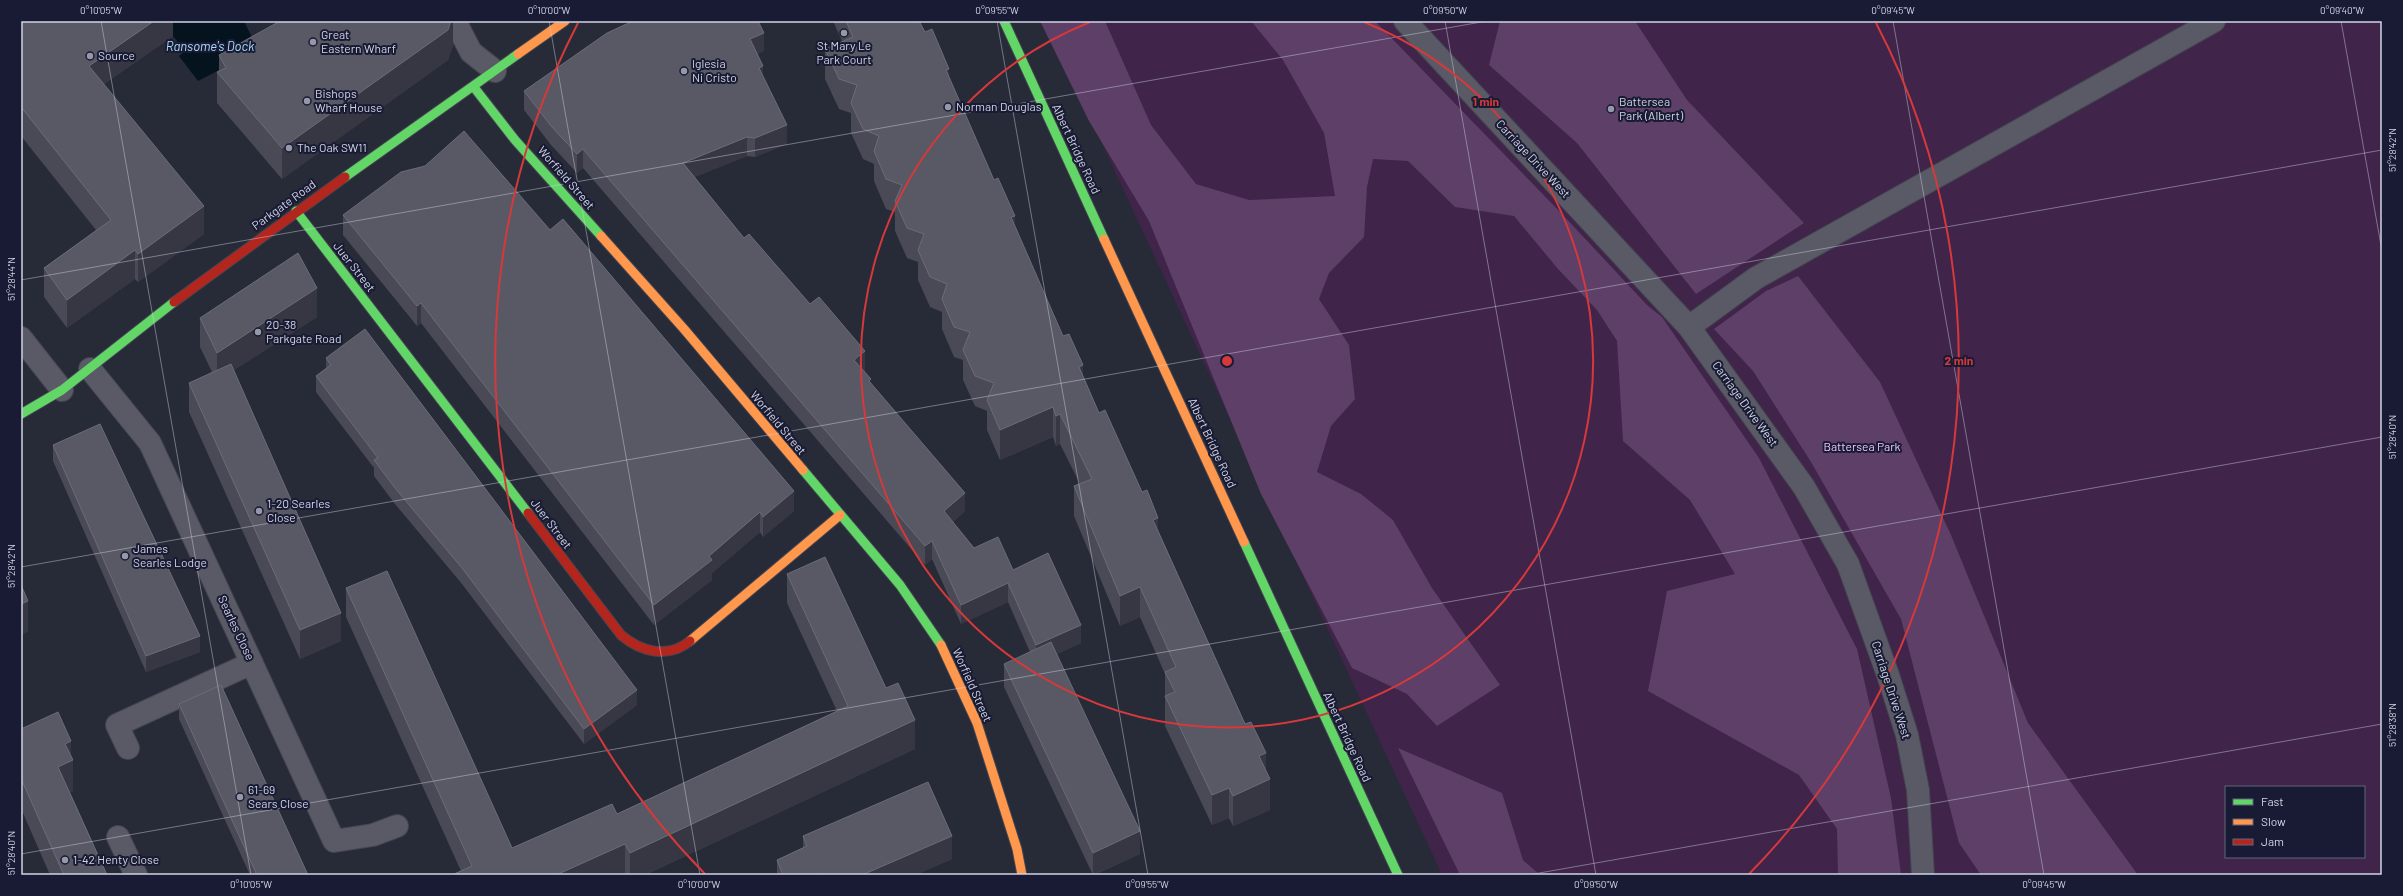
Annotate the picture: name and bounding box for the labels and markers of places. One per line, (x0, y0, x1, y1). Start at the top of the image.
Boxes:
place label: Great Eastern Wharf (321, 27, 396, 55)
marker: St Mary Le Park Court (839, 28, 849, 38)
marker: Great Eastern Wharf (308, 37, 318, 47)
place label: St Mary Le Park Court (816, 38, 872, 66)
place label: Source (98, 48, 135, 62)
marker: Source (85, 51, 95, 61)
place label: Iglesia Ni Cristo (692, 56, 737, 84)
marker: Iglesia Ni Cristo (679, 66, 689, 76)
place label: Bishops Wharf House (315, 86, 382, 114)
place label: Battersea Park (Albert) (1619, 94, 1684, 122)
marker: Bishops Wharf House (302, 96, 312, 106)
place label: Norman Douglas (956, 99, 1042, 113)
marker: Norman Douglas (943, 102, 953, 112)
marker: Battersea Park (Albert) (1606, 104, 1616, 114)
place label: The Oak SW11 (297, 140, 367, 154)
marker: The Oak SW11 (284, 143, 294, 153)
place label: 20-38 Parkgate Road (266, 317, 341, 345)
marker: 20-38 Parkgate Road (253, 327, 263, 337)
centre of rings (1220, 354, 1234, 368)
place label: 1-20 Searles Close (267, 496, 330, 524)
marker: 1-20 Searles Close (254, 506, 264, 516)
place label: James Searles Lodge (133, 541, 207, 569)
marker: James Searles Lodge (120, 551, 130, 561)
place label: 61-69 Sears Close (248, 782, 309, 810)
marker: 61-69 Sears Close (235, 792, 245, 802)
place label: 1-42 Henty Close (73, 852, 159, 866)
marker: 1-42 Henty Close (60, 855, 70, 865)

